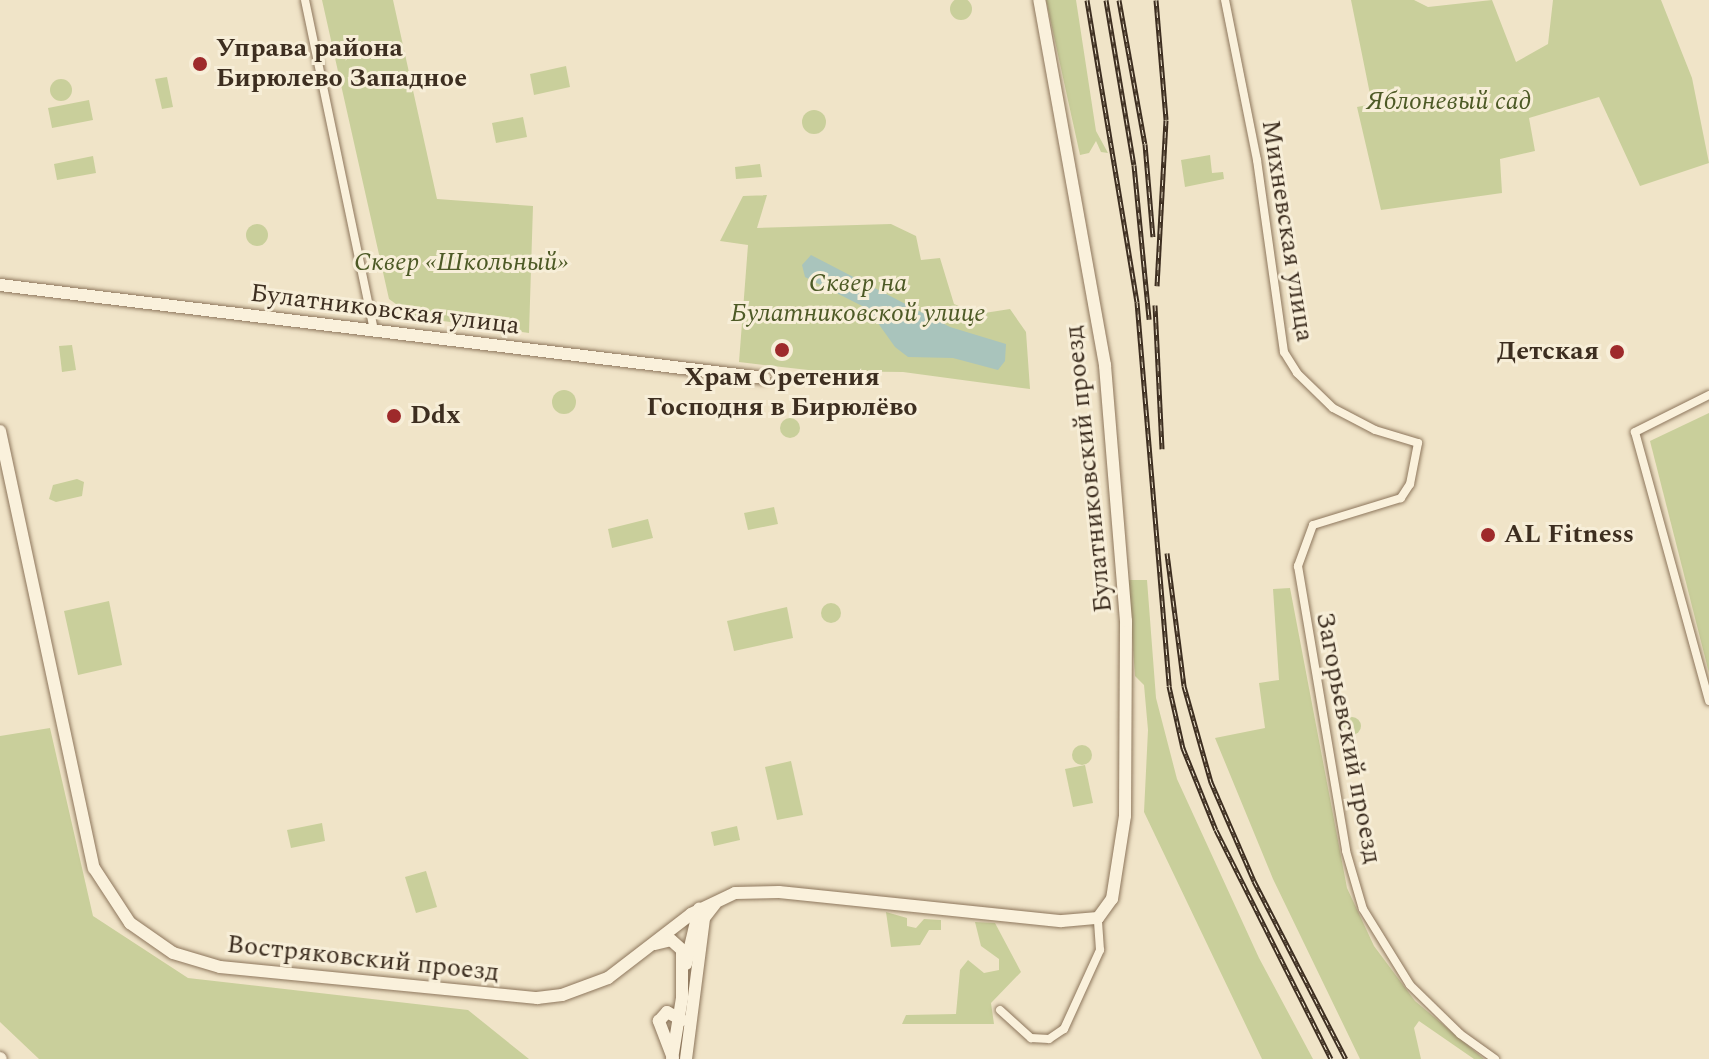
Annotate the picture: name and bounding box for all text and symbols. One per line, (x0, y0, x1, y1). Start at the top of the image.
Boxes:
place label: Управа района Бирюлево Западное (216, 33, 467, 94)
marker: Управа района Бирюлево Западное (191, 55, 209, 73)
park label: Яблоневый сад (1366, 86, 1532, 118)
street label: Михневская улица (1254, 118, 1320, 344)
park label: Сквер «Школьный» (354, 247, 568, 279)
park label: Сквер на Булатниковской улице (730, 268, 986, 330)
street label: Булатниковская улица (249, 278, 521, 342)
street label: Булатниковский проезд (1058, 324, 1120, 614)
place label: Детская (1497, 336, 1599, 368)
marker: Храм Сретения Господня в Бирюлёво (773, 341, 791, 359)
marker: Детская (1606, 341, 1628, 363)
place label: Храм Сретения Господня в Бирюлёво (646, 362, 918, 424)
place label: Ddx (410, 400, 460, 432)
marker: Ddx (385, 407, 403, 425)
place label: AL Fitness (1504, 519, 1634, 551)
marker: AL Fitness (1479, 526, 1497, 544)
street label: Загорьевский проезд (1308, 609, 1388, 867)
street label: Востряковский проезд (225, 929, 501, 989)

